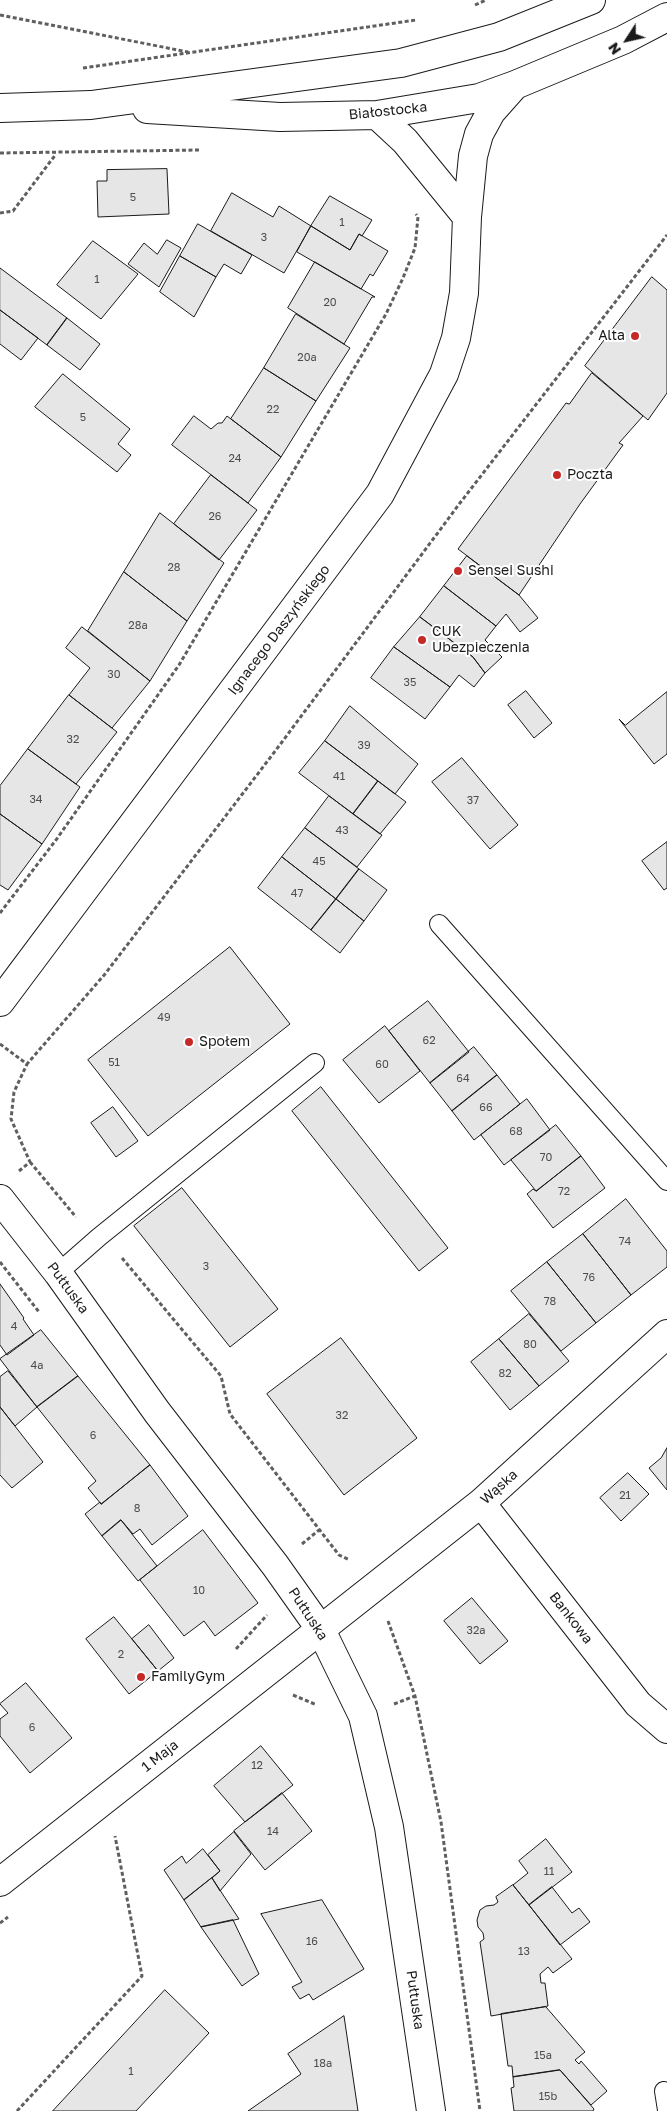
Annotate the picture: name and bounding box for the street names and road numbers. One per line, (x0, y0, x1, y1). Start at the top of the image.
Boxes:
street label: Białostocka (348, 99, 428, 123)
street label: Ignacego Daszyńskiego (224, 562, 334, 698)
street label: Pułtuska (44, 1259, 92, 1317)
street label: Wąska (477, 1466, 521, 1508)
street label: Pułtuska (285, 1584, 331, 1644)
street label: Bankowa (546, 1589, 596, 1647)
street label: 1 Maja (138, 1736, 182, 1776)
street label: Pułtuska (403, 1969, 427, 2031)

